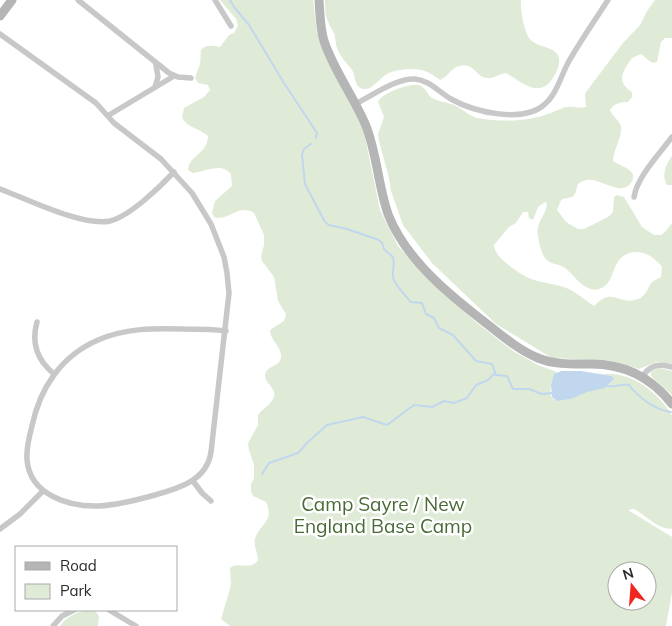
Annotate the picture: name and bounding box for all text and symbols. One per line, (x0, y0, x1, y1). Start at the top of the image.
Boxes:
park label: Camp Sayre / New England Base Camp (294, 492, 472, 538)
legend (15, 546, 178, 611)
text: Road (60, 556, 97, 575)
north arrow (607, 561, 657, 611)
text: N (621, 563, 636, 584)
text: Park (60, 581, 92, 600)

